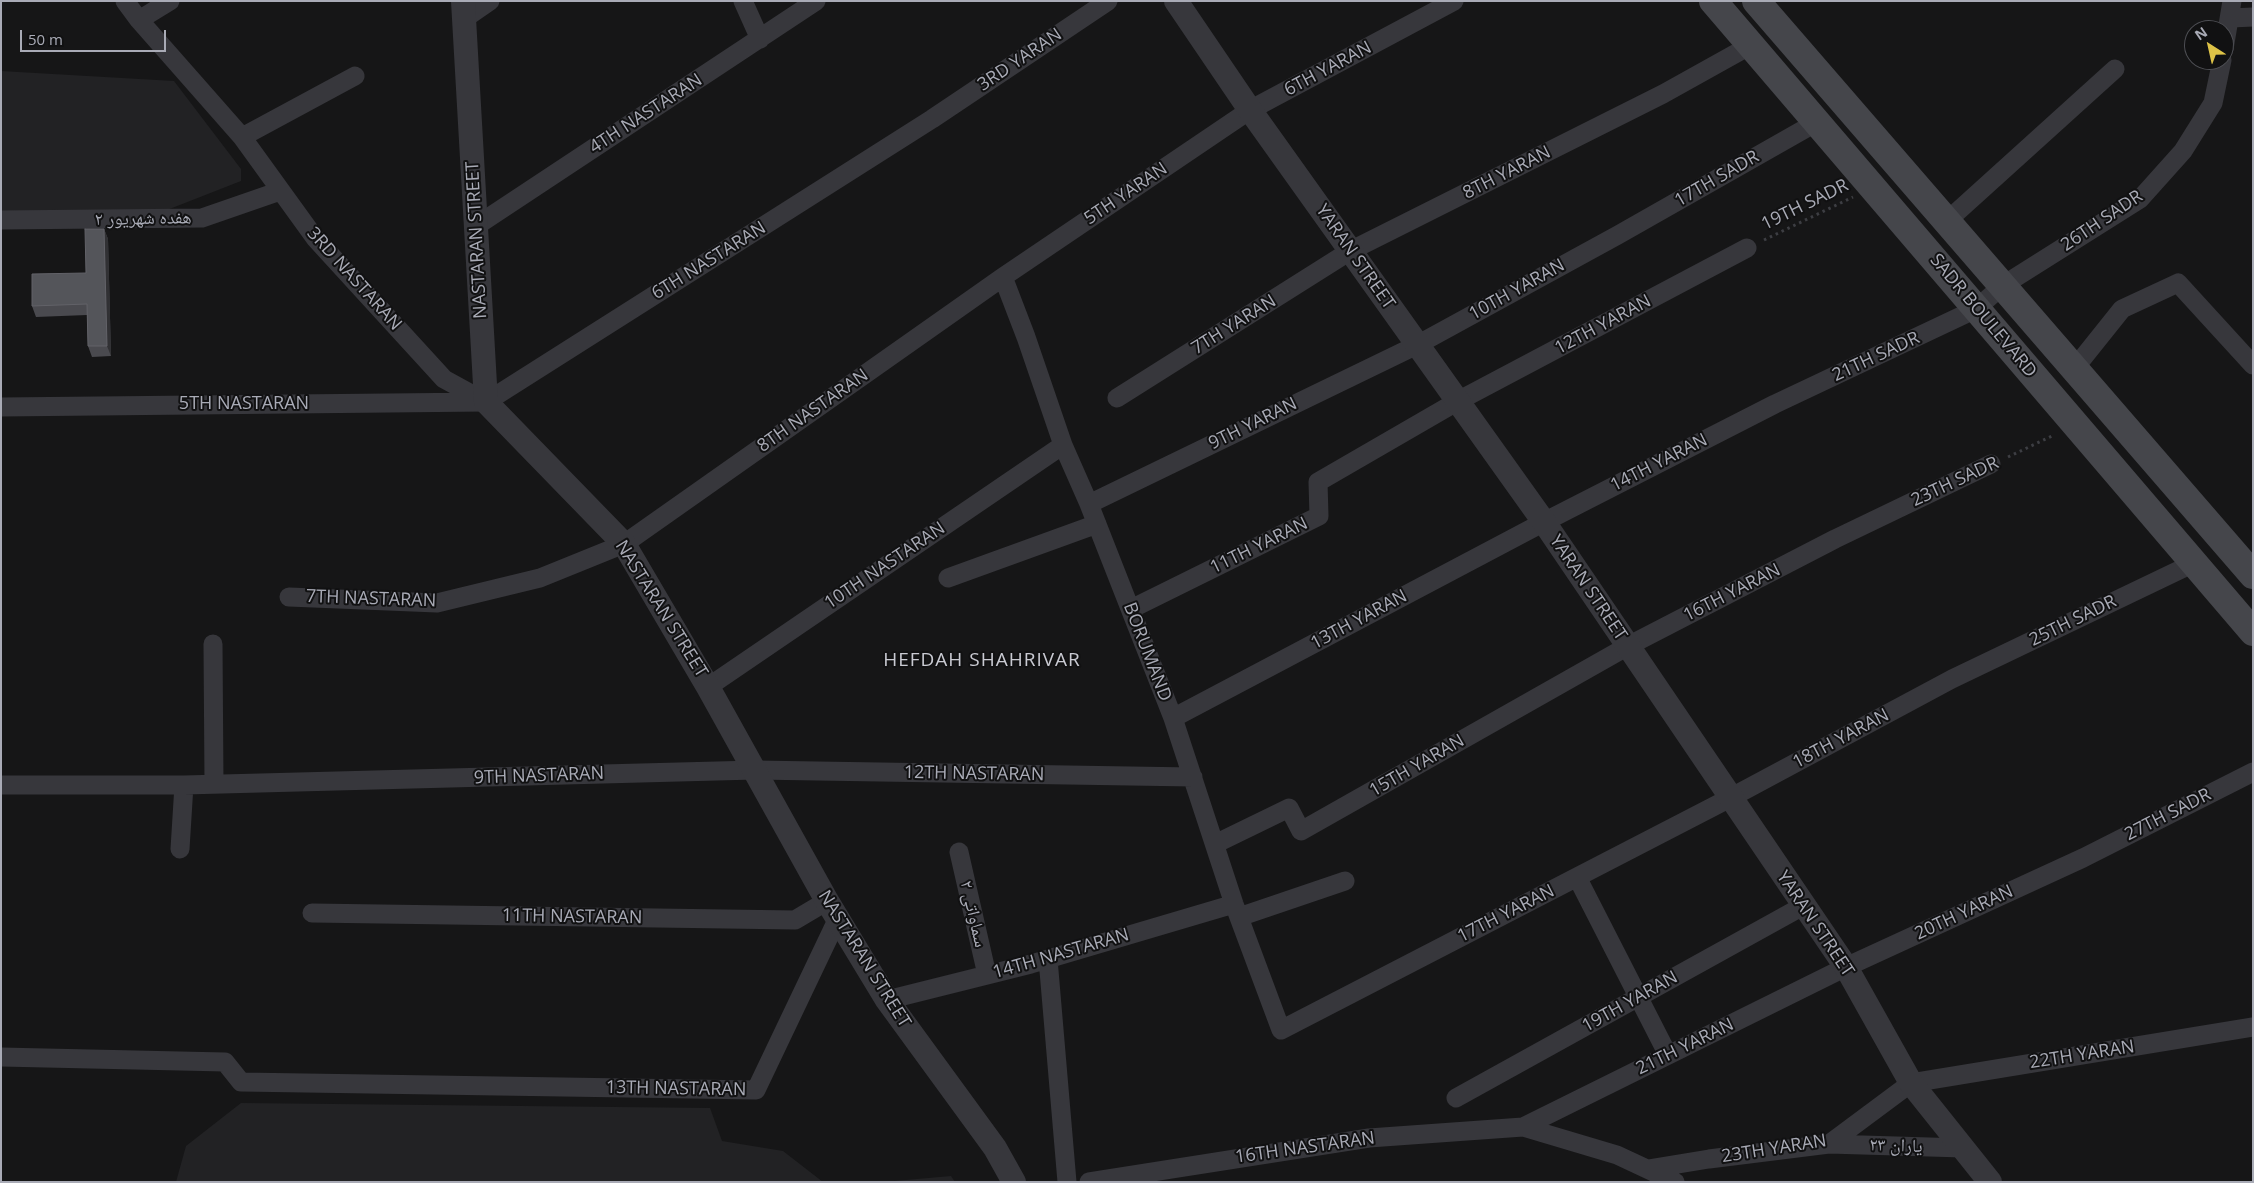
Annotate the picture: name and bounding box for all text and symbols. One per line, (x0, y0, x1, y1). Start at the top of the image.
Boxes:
scale bar (22, 20, 169, 52)
north arrow (2184, 20, 2234, 70)
text: N (2191, 22, 2211, 44)
street label: 3RD YARAN (974, 24, 1066, 96)
text: 50 m (28, 29, 63, 49)
street label: 6TH YARAN (1281, 37, 1375, 101)
street label: 4TH NASTARAN (585, 69, 707, 159)
street label: 8TH YARAN (1459, 142, 1555, 204)
street label: 17TH SADR (1671, 146, 1763, 212)
street label: 5TH YARAN (1080, 158, 1172, 230)
street label: NASTARAN STREET (462, 161, 492, 319)
street label: 19TH SADR (1758, 175, 1852, 235)
street label: 26TH SADR (2057, 186, 2147, 256)
street label: YARAN STREET (1311, 200, 1399, 314)
street label: هفده شهریور ۲ (94, 207, 192, 231)
street label: 6TH NASTARAN (648, 217, 770, 305)
street label: 3RD NASTARAN (302, 223, 406, 335)
street label: SADR BOULEVARD (1925, 250, 2041, 382)
street label: 10TH YARAN (1465, 255, 1569, 325)
street label: 7TH YARAN (1188, 290, 1280, 360)
street label: 12TH YARAN (1551, 291, 1655, 359)
street label: 21TH SADR (1829, 327, 1923, 387)
street label: 8TH NASTARAN (753, 365, 873, 457)
street label: 5TH NASTARAN (179, 393, 309, 415)
street label: 9TH YARAN (1205, 393, 1301, 455)
street label: 14TH YARAN (1607, 429, 1711, 497)
street label: 23TH SADR (1908, 452, 2002, 512)
street label: 11TH YARAN (1207, 513, 1311, 579)
street label: 10TH NASTARAN (821, 518, 949, 614)
street label: YARAN STREET (1545, 531, 1631, 645)
street label: NASTARAN STREET (610, 536, 712, 682)
street label: 16TH YARAN (1680, 559, 1784, 627)
street label: 7TH NASTARAN (306, 586, 436, 612)
street label: 13TH YARAN (1307, 586, 1411, 654)
street label: 25TH SADR (2026, 591, 2120, 651)
street label: BORUMAND (1118, 600, 1176, 704)
district label: HEFDAH SHAHRIVAR (881, 650, 1083, 672)
street label: 18TH YARAN (1789, 705, 1893, 773)
street label: 15TH YARAN (1366, 730, 1468, 802)
street label: 12TH NASTARAN (904, 762, 1044, 786)
street label: 9TH NASTARAN (474, 763, 604, 789)
street label: 27TH SADR (2121, 784, 2215, 846)
street label: YARAN STREET (1772, 867, 1858, 981)
street label: سماواتی ۲ (955, 879, 991, 949)
street label: 17TH YARAN (1454, 880, 1558, 948)
street label: 20TH YARAN (1911, 881, 2017, 945)
street label: NASTARAN STREET (813, 886, 915, 1032)
street label: 11TH NASTARAN (502, 905, 642, 929)
street label: 14TH NASTARAN (990, 924, 1132, 984)
street label: 19TH YARAN (1578, 967, 1682, 1037)
street label: 21TH YARAN (1633, 1014, 1737, 1080)
street label: 22TH YARAN (2028, 1036, 2136, 1074)
street label: 13TH NASTARAN (606, 1077, 746, 1101)
street label: 16TH NASTARAN (1234, 1128, 1376, 1168)
street label: 23TH YARAN (1720, 1130, 1828, 1168)
street label: یاران ۲۳ (1869, 1134, 1923, 1158)

